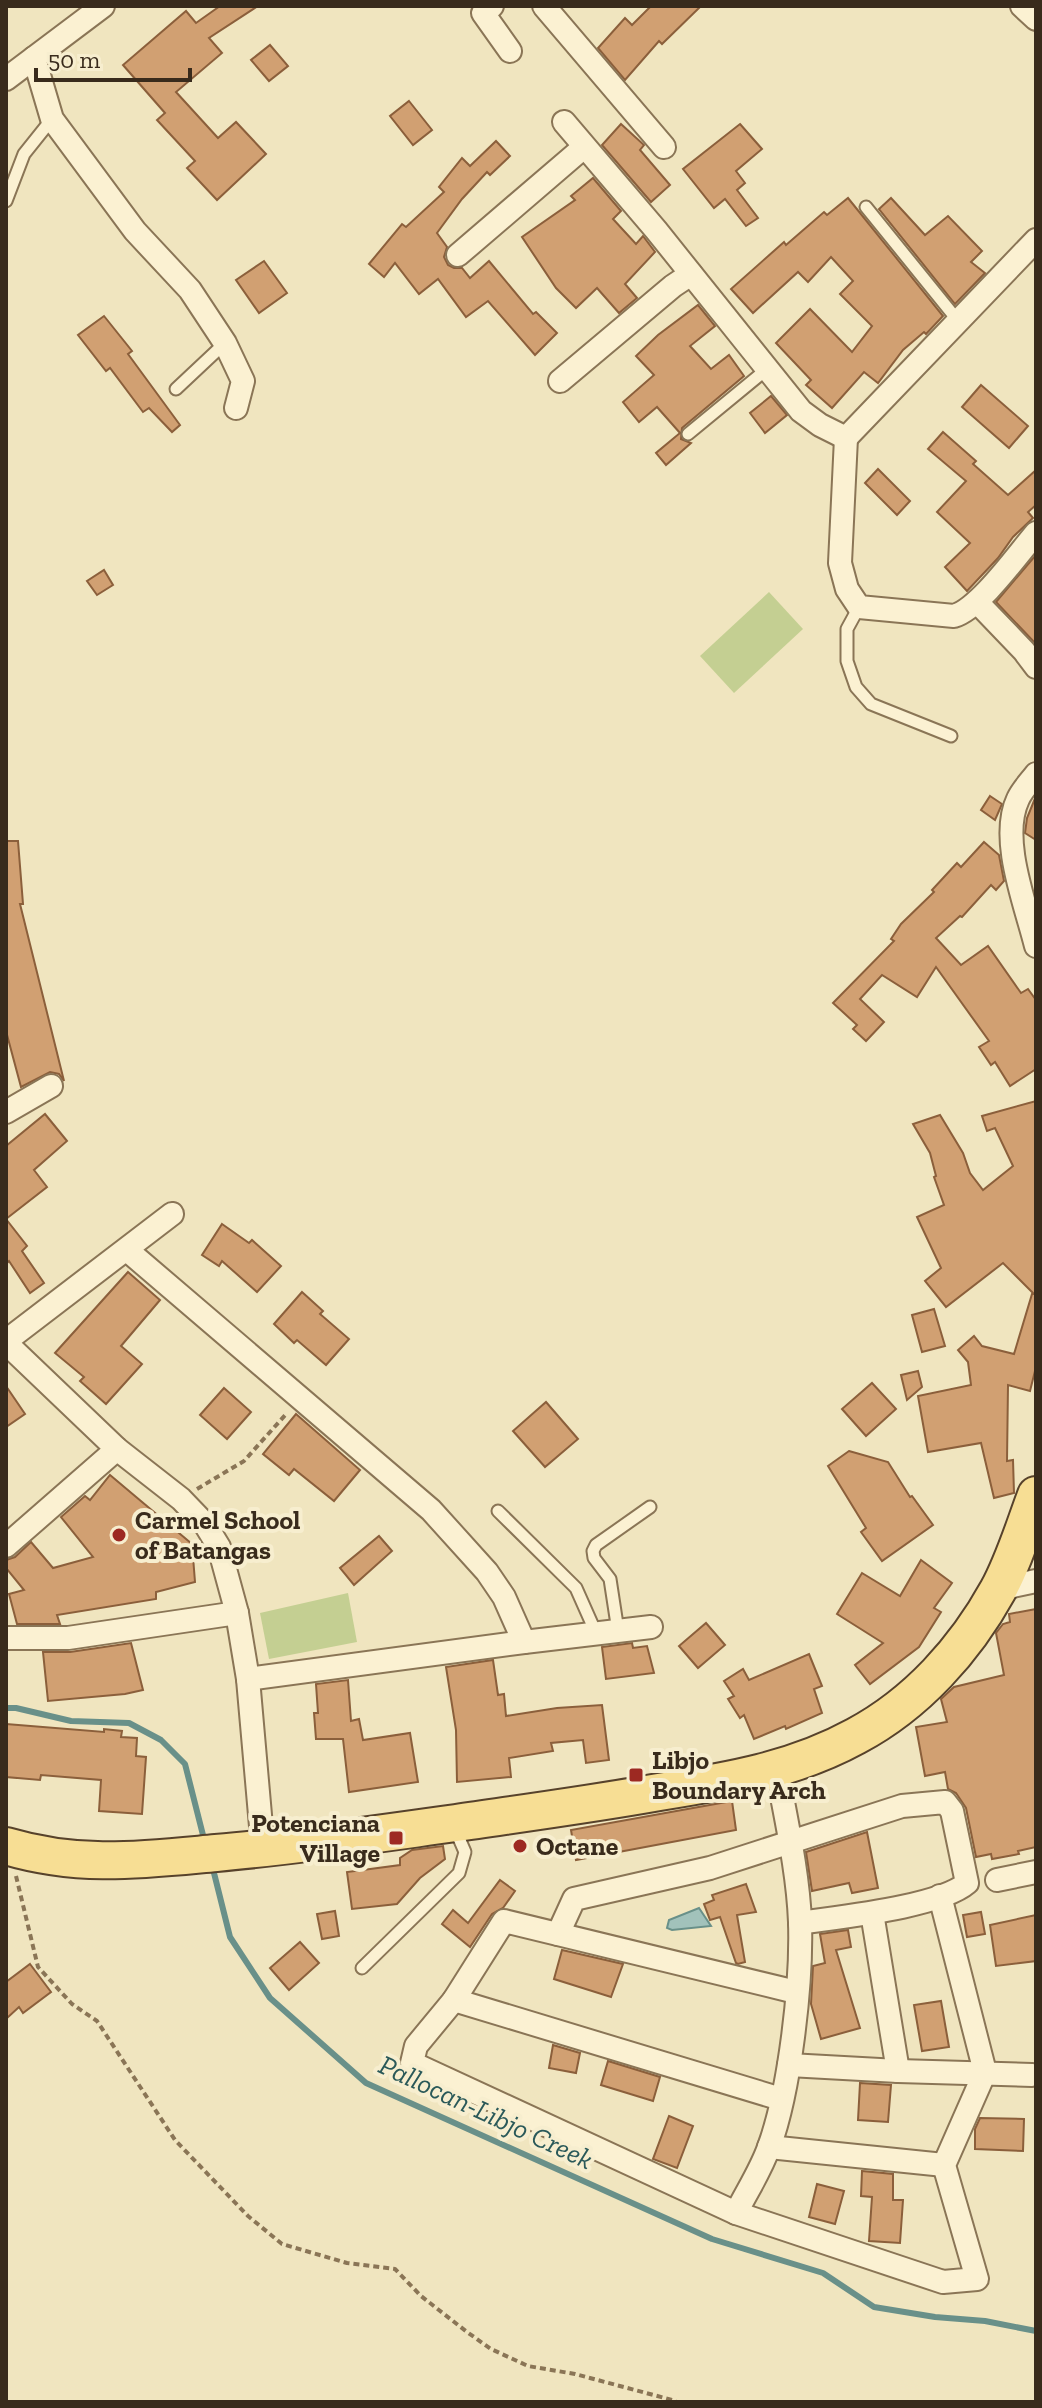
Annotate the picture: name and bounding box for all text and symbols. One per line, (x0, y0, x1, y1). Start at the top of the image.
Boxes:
scale bar (36, 32, 190, 82)
text: 50 m (48, 45, 101, 74)
place label: Carmel School of Batangas (135, 1504, 300, 1566)
marker: Carmel School of Batangas (110, 1526, 128, 1544)
place label: Libjo Boundary Arch (652, 1744, 826, 1806)
marker: Libjo Boundary Arch (627, 1766, 645, 1784)
place label: Potenciana Village (251, 1807, 380, 1869)
marker: Potenciana Village (387, 1829, 405, 1847)
place label: Octane (536, 1830, 619, 1862)
marker: Octane (511, 1837, 529, 1855)
water label: Pallocan-Libjo Creek (374, 2048, 598, 2176)

